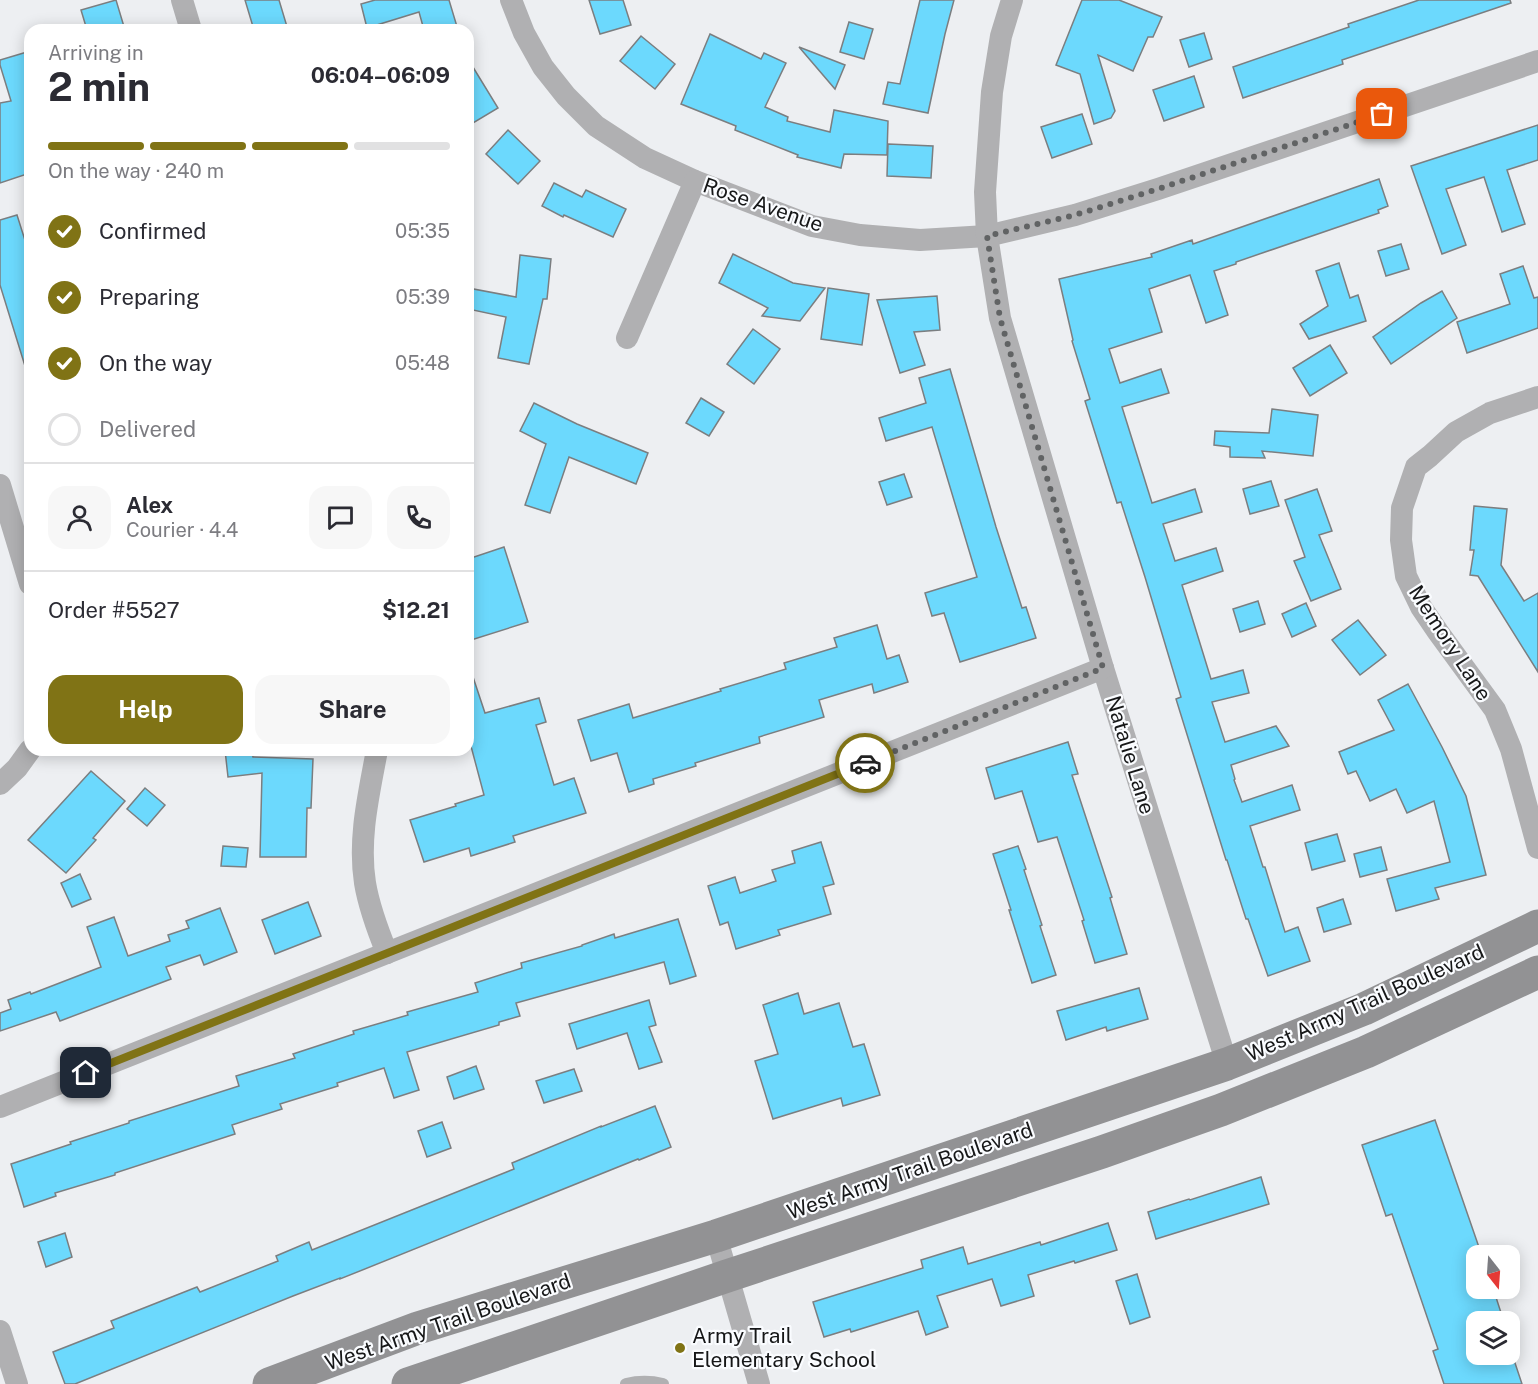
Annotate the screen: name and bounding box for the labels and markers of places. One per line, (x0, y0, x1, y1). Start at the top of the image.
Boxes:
pin (1356, 88, 1407, 139)
pin (60, 1047, 111, 1098)
place label: Army Trail Elementary School (692, 1323, 876, 1372)
marker: Army Trail Elementary School (673, 1341, 687, 1355)

